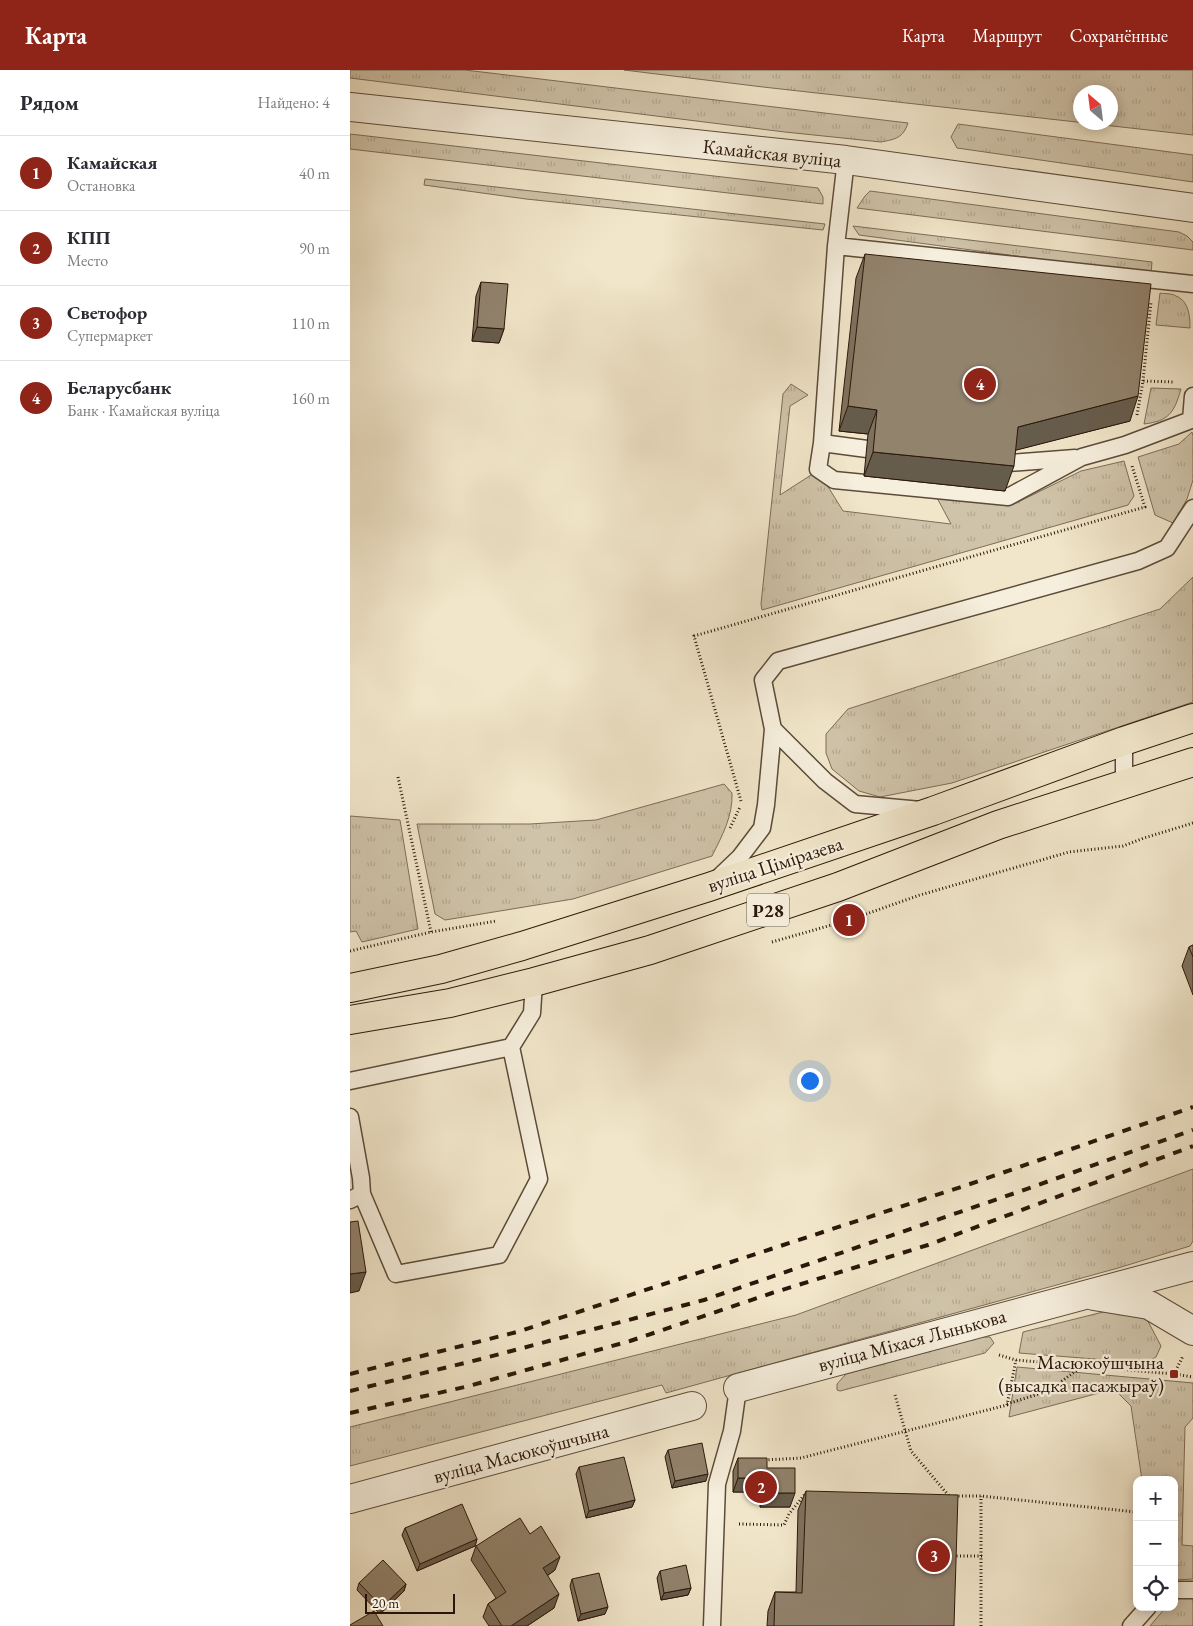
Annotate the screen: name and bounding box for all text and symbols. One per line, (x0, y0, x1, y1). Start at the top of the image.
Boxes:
text: Карта (25, 20, 87, 51)
text: Карта (902, 24, 945, 47)
text: Маршрут (973, 24, 1042, 47)
text: Сохранённые (1070, 24, 1168, 47)
north arrow (1073, 85, 1118, 130)
text: Рядом (20, 89, 79, 116)
text: Найдено: 4 (258, 92, 330, 113)
street label: Камайская вуліца (701, 133, 843, 173)
text: Камайская (67, 150, 157, 175)
text: 1 (32, 163, 40, 184)
text: 40 m (299, 163, 330, 184)
text: Остановка (67, 175, 136, 196)
text: КПП (67, 225, 110, 250)
text: 2 (32, 238, 40, 259)
text: 90 m (299, 238, 330, 259)
text: Место (67, 250, 108, 271)
text: Светофор (67, 300, 147, 325)
text: 3 (32, 313, 40, 334)
text: 110 m (291, 313, 330, 334)
text: Супермаркет (67, 325, 153, 346)
pin: 4 (964, 365, 996, 403)
text: Беларусбанк (67, 375, 171, 400)
text: 4 (32, 388, 40, 409)
text: 160 m (291, 388, 330, 409)
text: Банк · Камайская вуліца (67, 400, 220, 421)
street label: вуліца Ціміразева (704, 830, 846, 898)
road number: Р28 (747, 894, 789, 926)
pin: 1 (833, 901, 865, 939)
your location (797, 1068, 823, 1094)
street label: вуліца Міхася Лынькова (815, 1302, 1009, 1378)
place label: Масюкоўшчына (высадка пасажыраў) (998, 1349, 1164, 1398)
marker: Масюкоўшчына (высадка пасажыраў) (1168, 1368, 1180, 1380)
street label: вуліца Масюкоўшчына (430, 1417, 612, 1489)
pin: 2 (745, 1468, 777, 1506)
map controls (1133, 1476, 1178, 1611)
button: + (1133, 1476, 1178, 1521)
button: − (1133, 1521, 1178, 1566)
pin: 3 (918, 1537, 950, 1575)
button: locate (1133, 1566, 1178, 1611)
scale bar (365, 1591, 455, 1614)
text: 20 m (372, 1594, 399, 1612)

